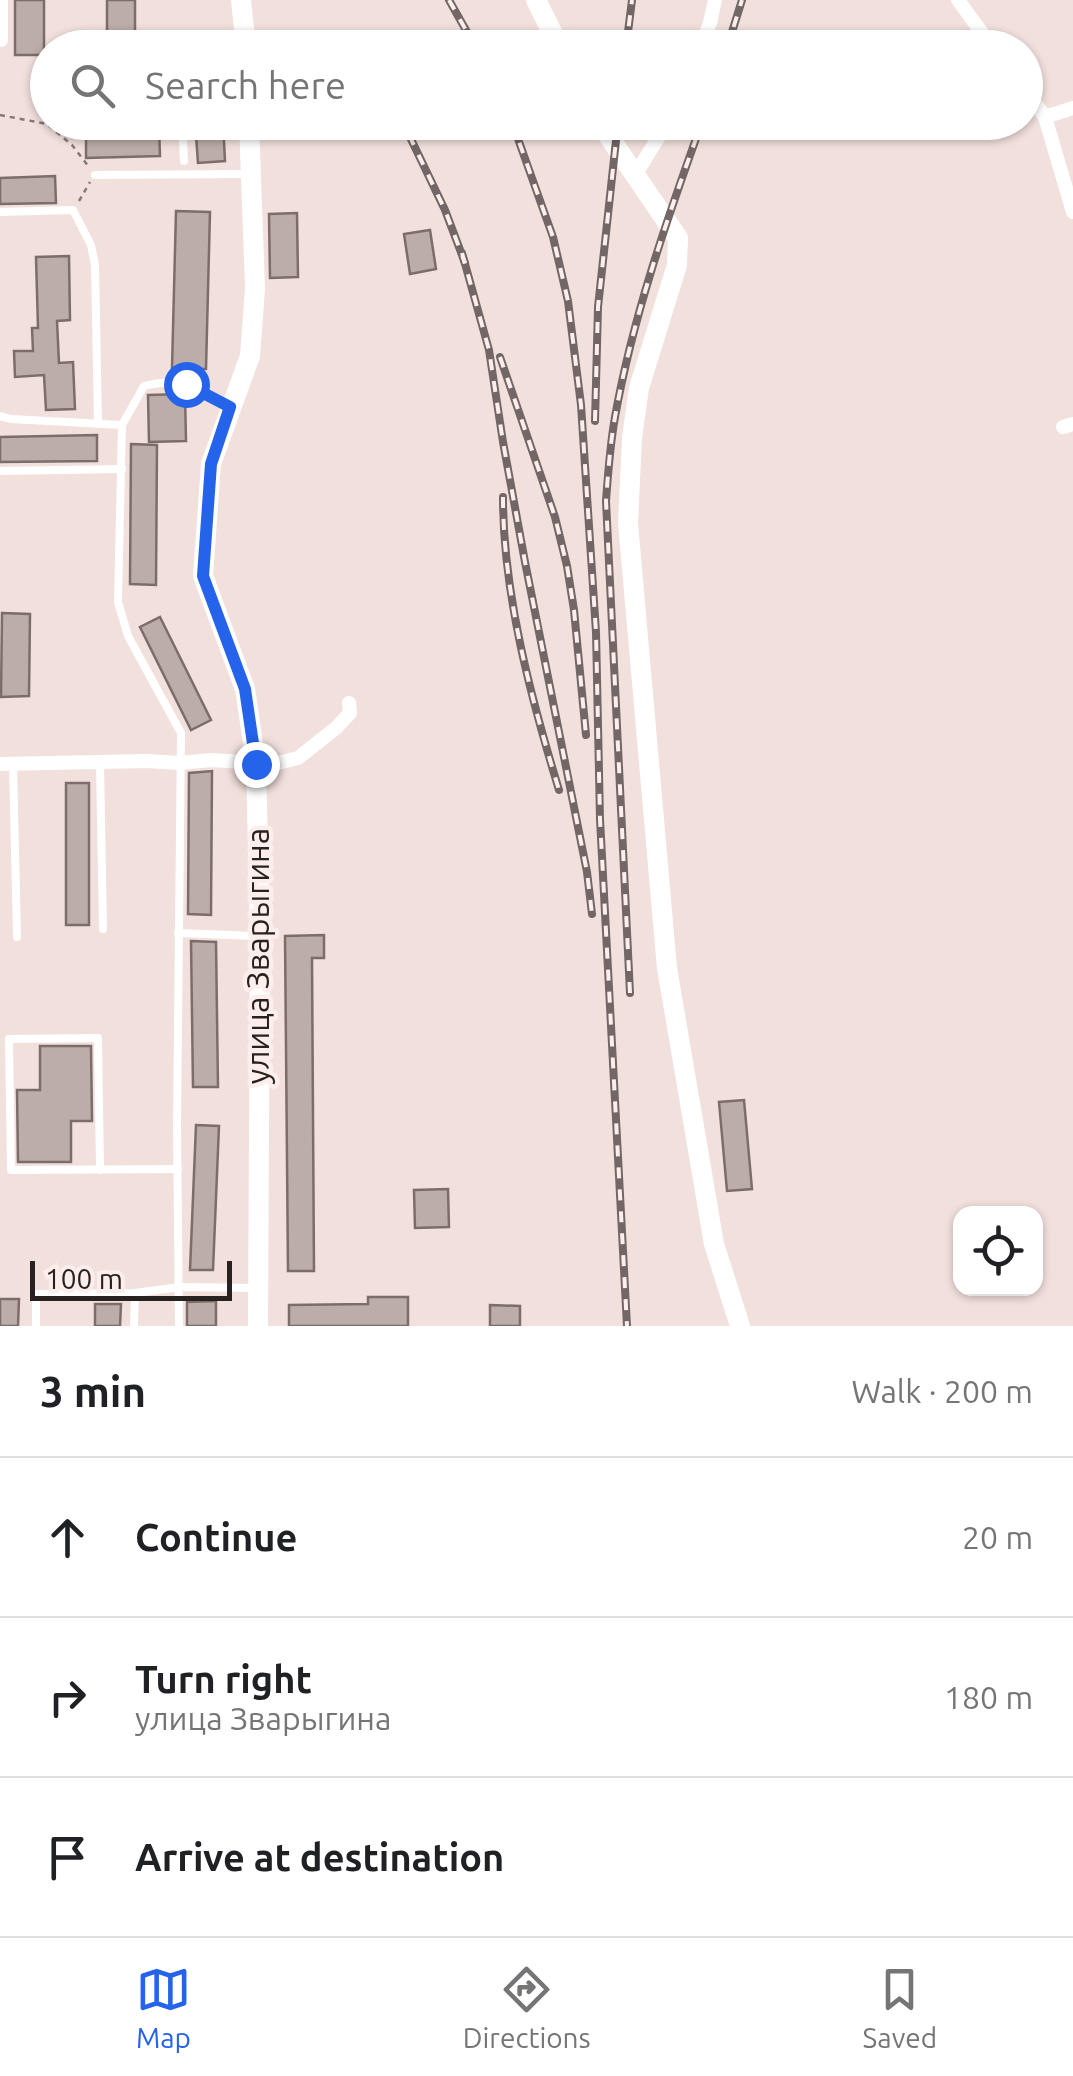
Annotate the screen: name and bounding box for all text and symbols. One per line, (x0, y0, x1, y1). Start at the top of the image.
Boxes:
search box (30, 30, 1043, 140)
icon: search (65, 58, 120, 113)
text: Search here (145, 64, 346, 106)
route start (164, 362, 210, 408)
route end (234, 742, 280, 788)
street label: улица Зварыгина (239, 828, 275, 1084)
map controls (953, 1206, 1043, 1296)
button: locate (953, 1206, 1043, 1296)
scale bar (30, 1256, 232, 1300)
text: 100 m (45, 1263, 123, 1294)
text: 3 min (40, 1368, 146, 1415)
text: Walk · 200 m (851, 1373, 1033, 1409)
icon: ahead (40, 1510, 95, 1565)
text: Continue (135, 1516, 297, 1558)
text: 20 m (962, 1519, 1033, 1555)
text: Turn right (135, 1658, 312, 1700)
icon: right (40, 1670, 95, 1725)
text: 180 m (944, 1679, 1033, 1715)
text: улица Зварыгина (135, 1700, 391, 1736)
icon: arrive (40, 1830, 95, 1885)
text: Arrive at destination (135, 1836, 504, 1878)
tab: Map (136, 1962, 191, 2053)
tab: Directions (463, 1962, 591, 2053)
tab: Saved (863, 1962, 937, 2053)

